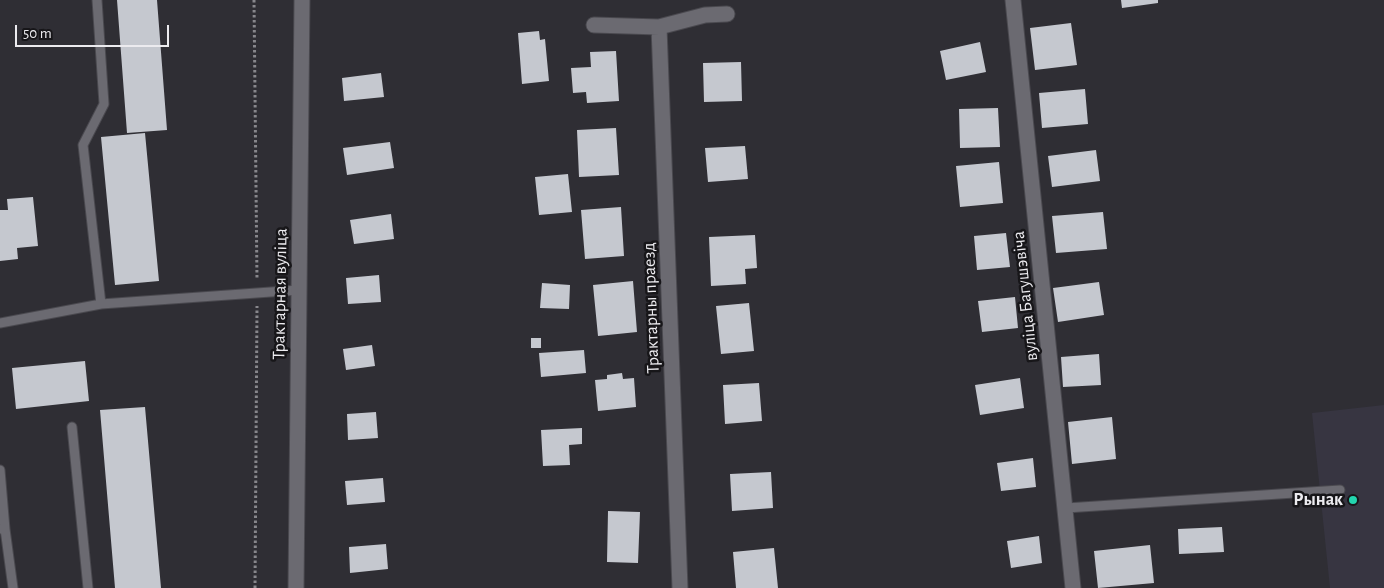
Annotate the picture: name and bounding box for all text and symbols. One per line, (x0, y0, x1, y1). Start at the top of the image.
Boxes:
scale bar (18, 15, 171, 47)
text: 50 m (23, 26, 52, 41)
street label: Трактарная вуліца (268, 228, 292, 360)
street label: вуліца Багушэвіча (1007, 230, 1043, 362)
street label: Трактарны праезд (638, 242, 664, 374)
place label: Рынак (1293, 489, 1343, 511)
marker: Рынак (1347, 494, 1359, 506)

